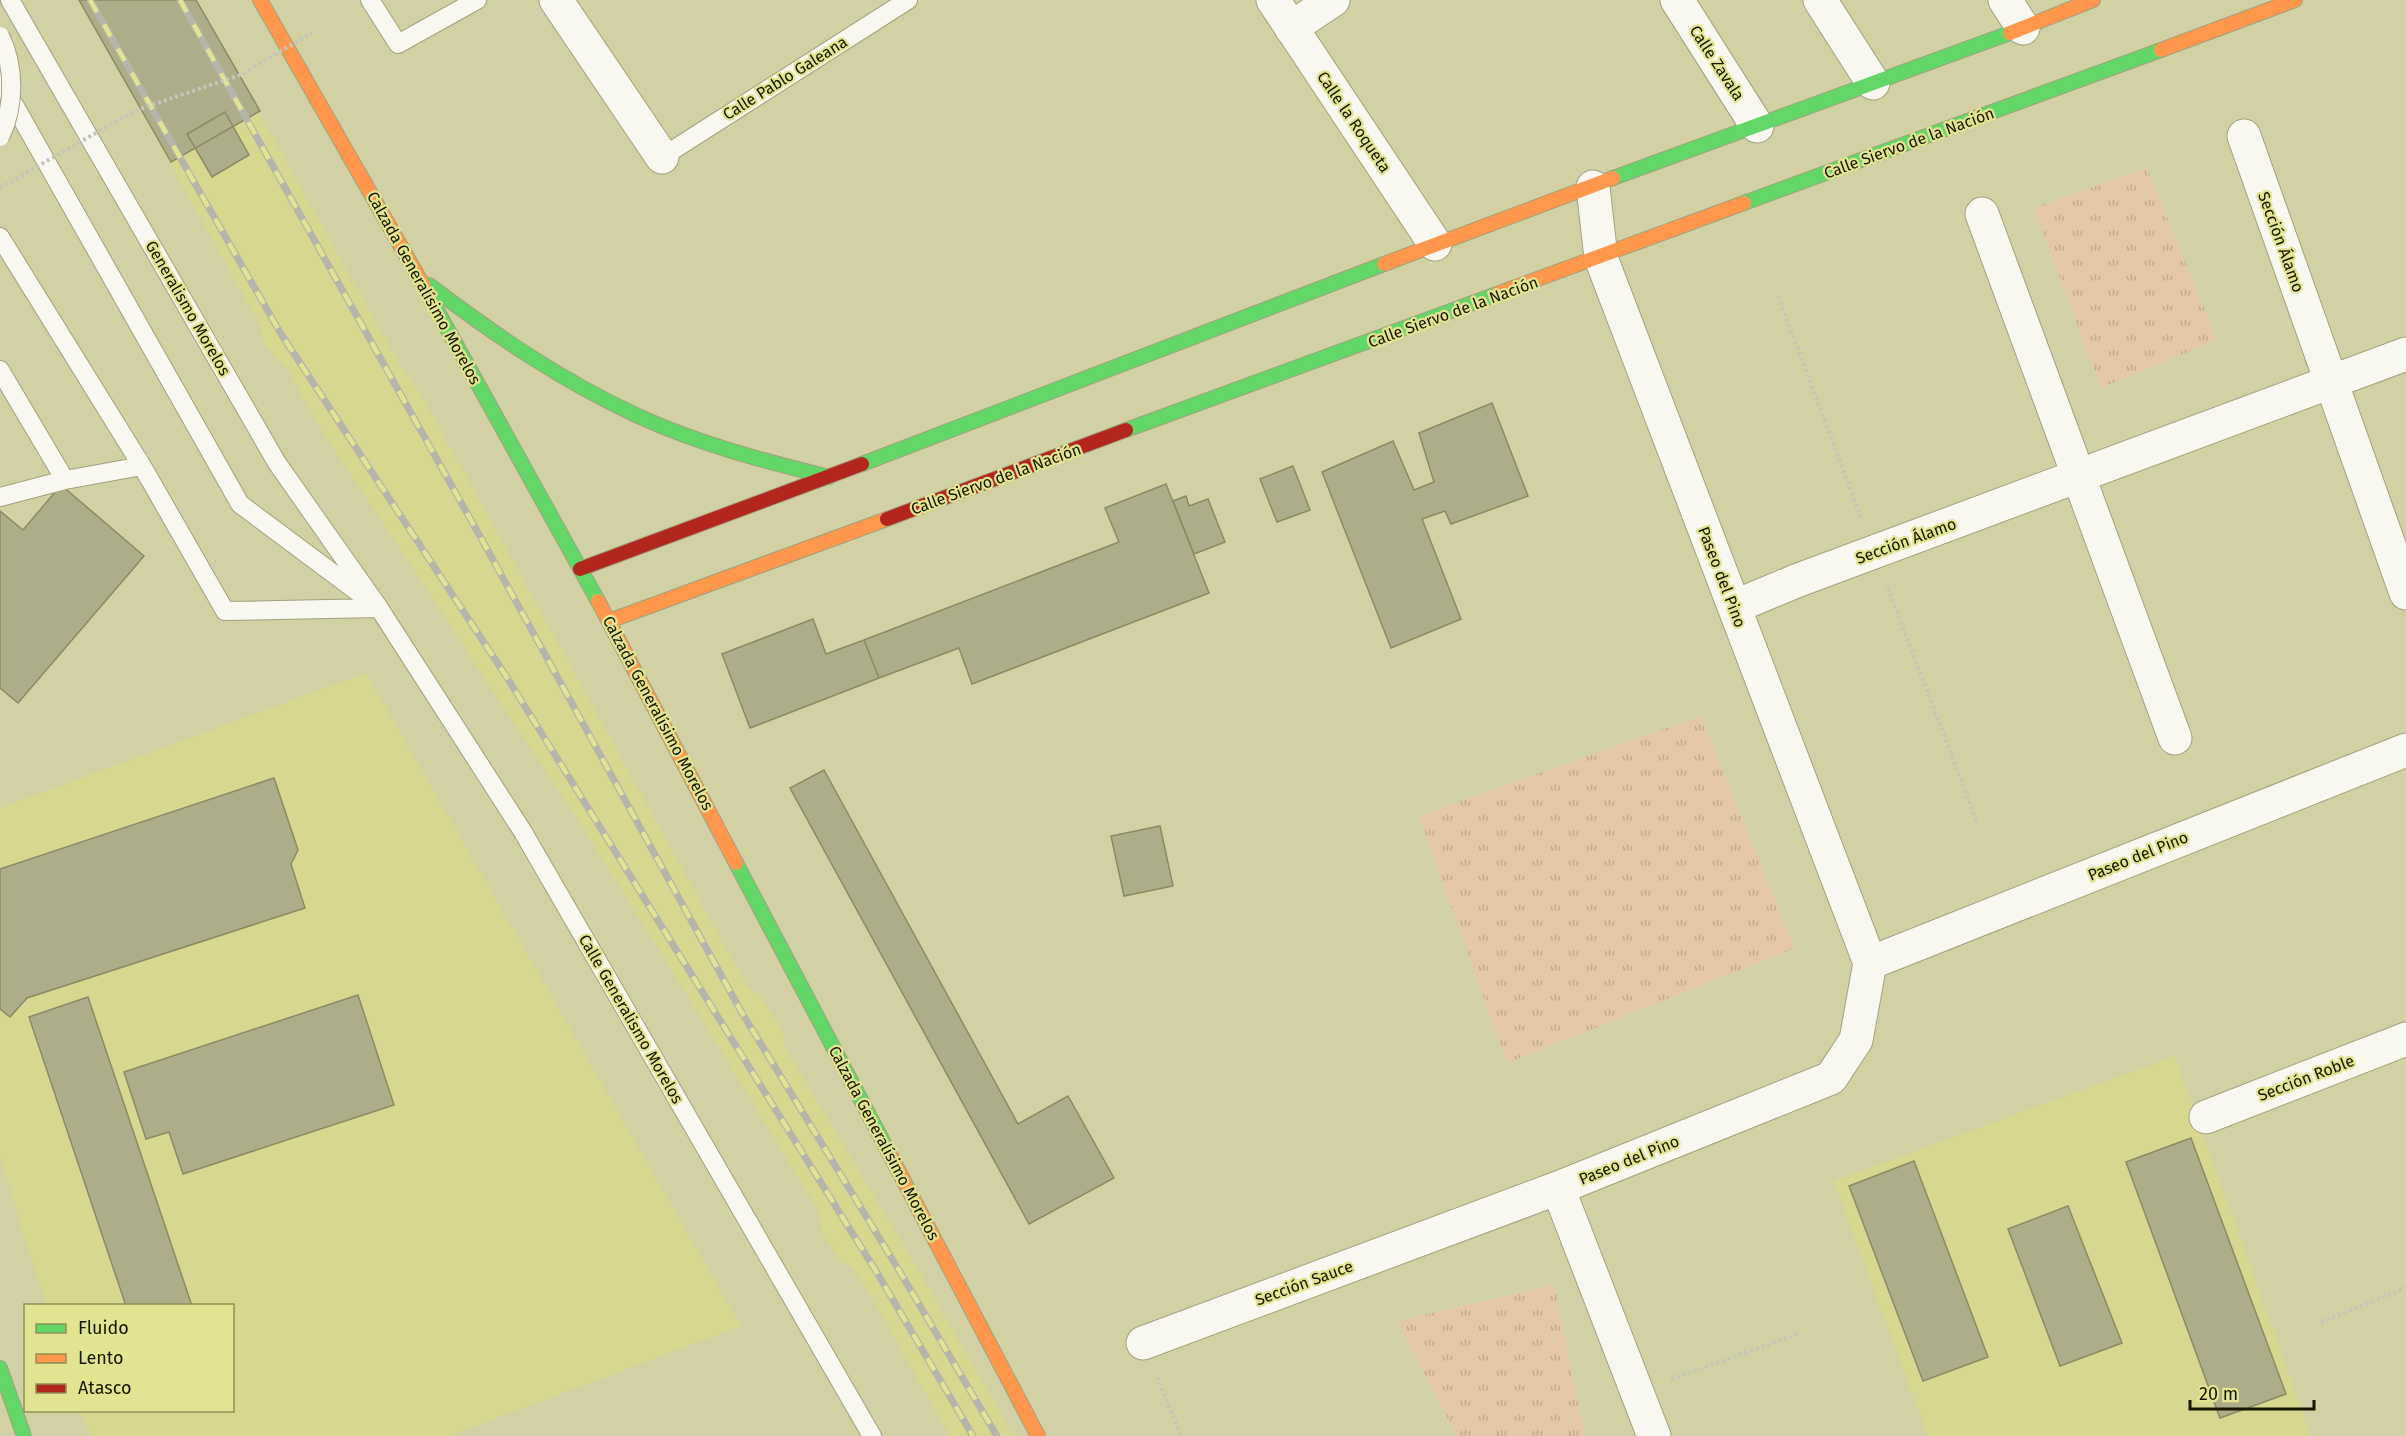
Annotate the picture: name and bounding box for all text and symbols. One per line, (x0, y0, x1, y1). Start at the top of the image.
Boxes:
street label: Calle Zavala (1686, 22, 1748, 104)
street label: Calle Pablo Galeana (719, 32, 851, 124)
street label: Calle la Roqueta (1313, 68, 1395, 176)
street label: Calle Siervo de la Nación (1821, 103, 1997, 183)
street label: Calzada Generalísimo Morelos (363, 188, 485, 388)
street label: Sección Álamo (2254, 189, 2309, 295)
street label: Generalismo Morelos (142, 237, 234, 379)
street label: Calle Siervo de la Nación (1365, 272, 1541, 352)
street label: Calle Siervo de la Nación (908, 439, 1084, 519)
street label: Sección Álamo (1853, 513, 1959, 568)
street label: Paseo del Pino (1694, 524, 1750, 630)
street label: Calzada Generalísimo Morelos (599, 613, 717, 813)
street label: Paseo del Pino (2085, 827, 2191, 885)
street label: Calle Generalismo Morelos (575, 931, 687, 1107)
street label: Calzada Generalísimo Morelos (825, 1043, 943, 1243)
street label: Sección Roble (2255, 1051, 2357, 1105)
street label: Paseo del Pino (1576, 1131, 1682, 1189)
street label: Sección Sauce (1253, 1257, 1355, 1309)
legend (24, 1304, 234, 1412)
text: Fluido (78, 1317, 129, 1339)
text: Lento (78, 1347, 124, 1369)
scale bar (2190, 1373, 2314, 1411)
text: Atasco (78, 1377, 131, 1399)
text: 20 m (2199, 1383, 2238, 1405)

